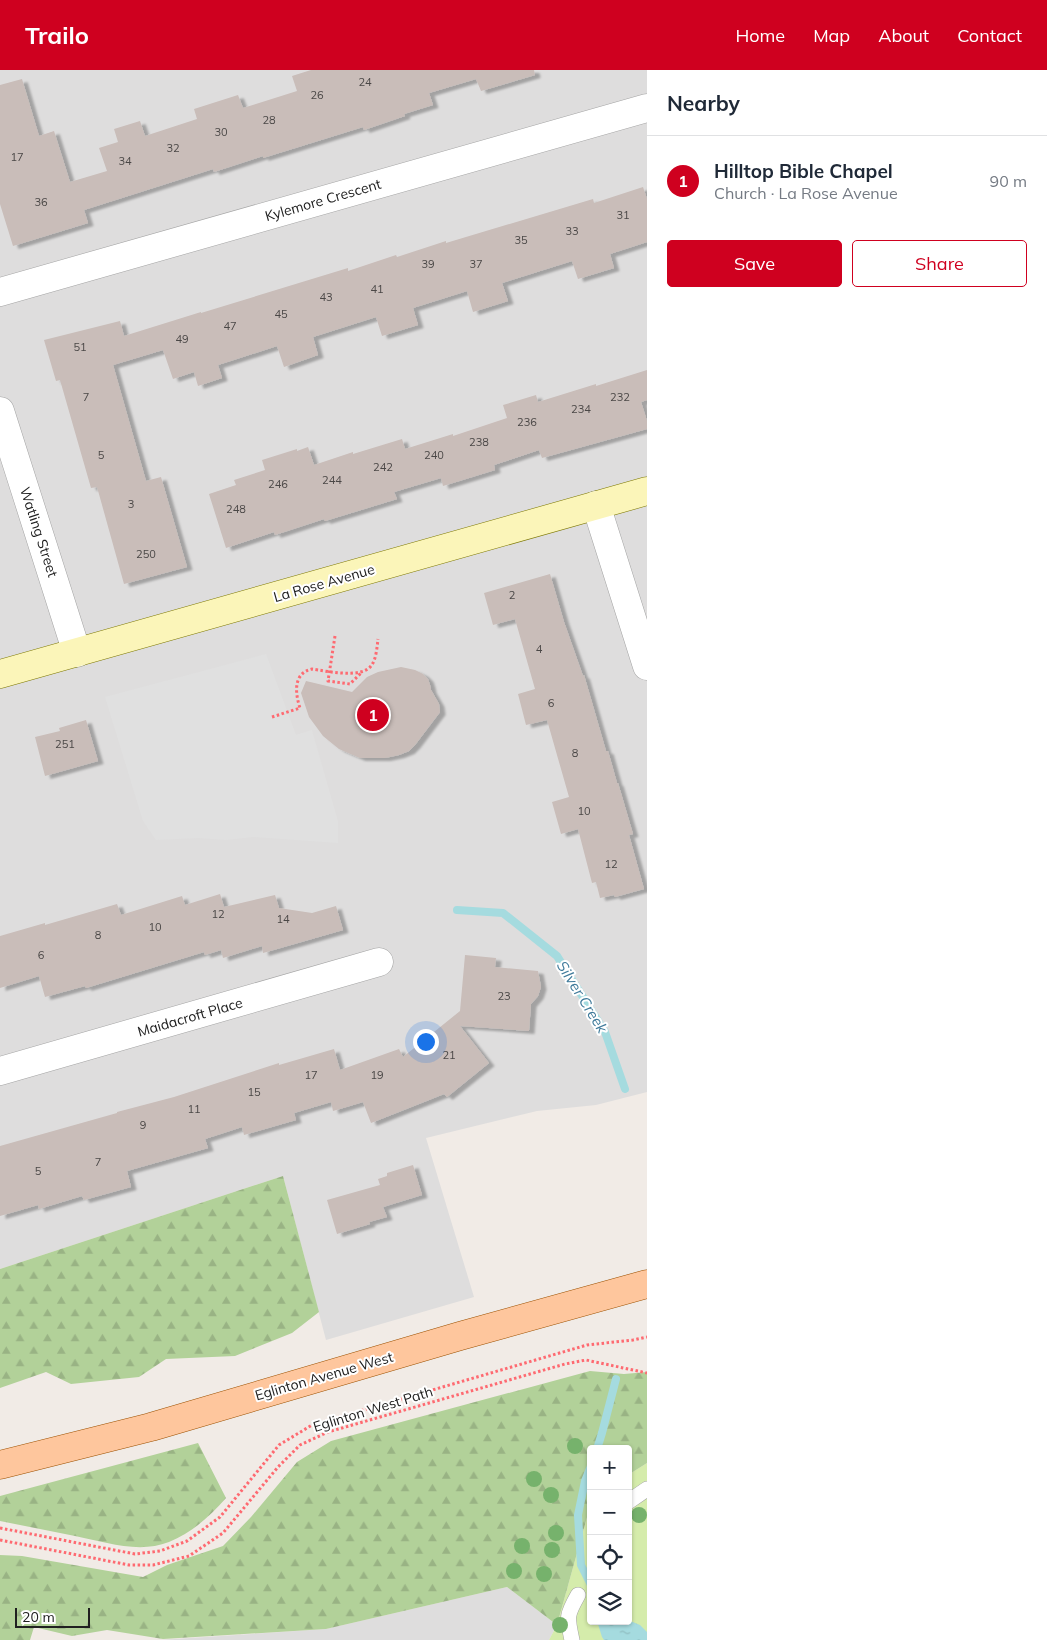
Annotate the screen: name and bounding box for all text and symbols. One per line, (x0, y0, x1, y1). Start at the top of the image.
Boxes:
text: Trailo (25, 20, 89, 50)
text: Home (735, 24, 785, 47)
text: Map (813, 24, 850, 47)
text: About (878, 24, 929, 47)
text: Contact (957, 24, 1022, 47)
house number: 24 (358, 75, 372, 89)
house number: 26 (310, 88, 324, 102)
text: Nearby (667, 90, 740, 116)
house number: 28 (262, 113, 276, 127)
house number: 30 (214, 125, 228, 139)
house number: 32 (166, 141, 180, 155)
house number: 17 (10, 150, 24, 164)
house number: 34 (118, 154, 132, 168)
text: Hilltop Bible Chapel (714, 159, 893, 183)
text: 1 (678, 171, 688, 191)
text: 90 m (990, 171, 1027, 191)
street label: Kylemore Crescent (263, 175, 383, 225)
text: Church · La Rose Avenue (714, 183, 898, 203)
house number: 36 (34, 195, 48, 209)
house number: 31 (616, 208, 630, 222)
house number: 33 (565, 224, 579, 238)
house number: 35 (514, 233, 528, 247)
button: Save (667, 240, 842, 287)
button: Share (852, 240, 1027, 287)
house number: 39 (421, 257, 435, 271)
house number: 37 (469, 257, 483, 271)
house number: 41 (370, 282, 384, 296)
house number: 43 (319, 290, 333, 304)
house number: 45 (274, 307, 288, 321)
house number: 47 (223, 319, 237, 333)
house number: 49 (175, 332, 189, 346)
house number: 51 (73, 340, 87, 354)
house number: 7 (83, 390, 89, 404)
house number: 232 (610, 390, 630, 404)
house number: 234 (571, 402, 591, 416)
house number: 236 (517, 415, 537, 429)
house number: 238 (469, 435, 489, 449)
house number: 5 (98, 448, 105, 462)
house number: 240 (424, 448, 444, 462)
house number: 242 (373, 460, 393, 474)
house number: 244 (322, 473, 342, 487)
house number: 246 (268, 477, 288, 491)
street label: Watling Street (16, 485, 62, 579)
house number: 3 (128, 497, 134, 511)
house number: 248 (226, 502, 246, 516)
house number: 250 (136, 547, 156, 561)
street label: La Rose Avenue (271, 560, 377, 606)
house number: 2 (509, 588, 516, 602)
house number: 4 (536, 642, 543, 656)
pin: 1 (357, 696, 389, 734)
house number: 6 (548, 696, 555, 710)
house number: 251 (55, 737, 75, 751)
house number: 8 (572, 746, 579, 760)
house number: 10 (577, 804, 591, 818)
house number: 12 (604, 857, 618, 871)
house number: 12 (211, 907, 225, 921)
house number: 14 (276, 912, 290, 926)
house number: 10 (148, 920, 162, 934)
house number: 8 (95, 928, 102, 942)
house number: 6 (38, 948, 45, 962)
water label: Silver Creek (553, 957, 613, 1037)
house number: 23 (497, 989, 511, 1003)
street label: Maidacroft Place (135, 993, 245, 1041)
your location (413, 1029, 439, 1055)
house number: 21 (442, 1048, 456, 1062)
house number: 17 (304, 1068, 318, 1082)
house number: 19 (370, 1068, 384, 1082)
house number: 15 (247, 1085, 261, 1099)
house number: 11 (187, 1102, 201, 1116)
house number: 9 (140, 1118, 146, 1132)
house number: 7 (95, 1155, 101, 1169)
house number: 5 (35, 1164, 42, 1178)
street label: Eglinton Avenue West (253, 1348, 395, 1404)
street label: Eglinton West Path (311, 1382, 435, 1436)
map controls (587, 1445, 632, 1625)
button: + (587, 1445, 632, 1490)
button: − (587, 1490, 632, 1535)
button: locate (587, 1535, 632, 1580)
button: layers (587, 1580, 632, 1625)
scale bar (15, 1605, 90, 1628)
text: 20 m (22, 1608, 55, 1626)

